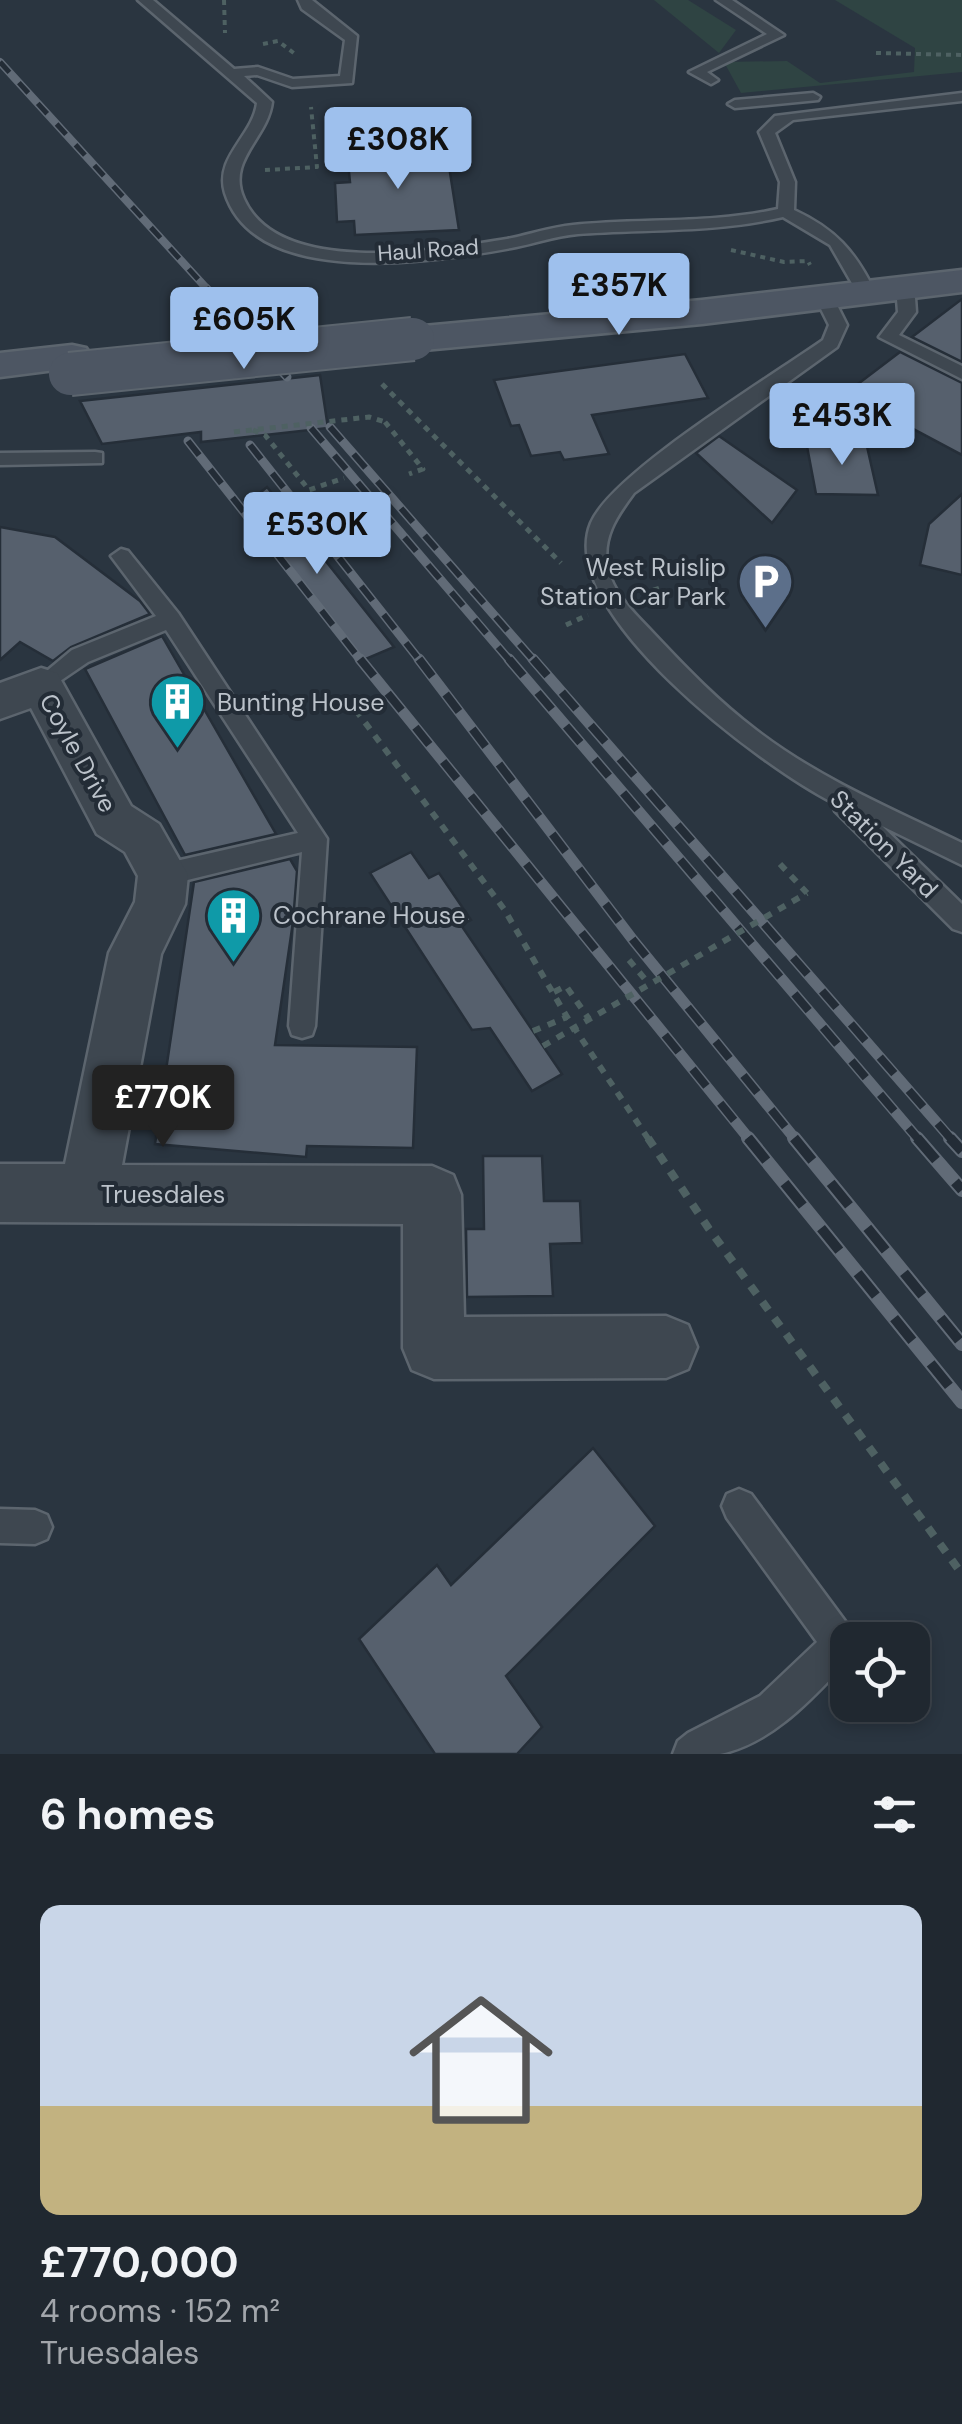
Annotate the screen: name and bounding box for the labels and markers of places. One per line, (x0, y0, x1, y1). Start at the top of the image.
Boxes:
pin: £308K (328, 107, 468, 192)
pin: £357K (549, 253, 689, 338)
pin: £605K (174, 287, 314, 372)
pin: £453K (772, 383, 912, 468)
pin: £530K (247, 492, 387, 577)
place label: West Ruislip Station Car Park (540, 551, 726, 613)
parking icon: West Ruislip Station Car Park (735, 551, 795, 630)
building icon: Bunting House (148, 672, 208, 751)
place label: Bunting House (217, 686, 384, 719)
building icon: Cochrane House (204, 885, 264, 964)
place label: Cochrane House (273, 899, 465, 932)
pin: £770K (93, 1065, 233, 1150)

